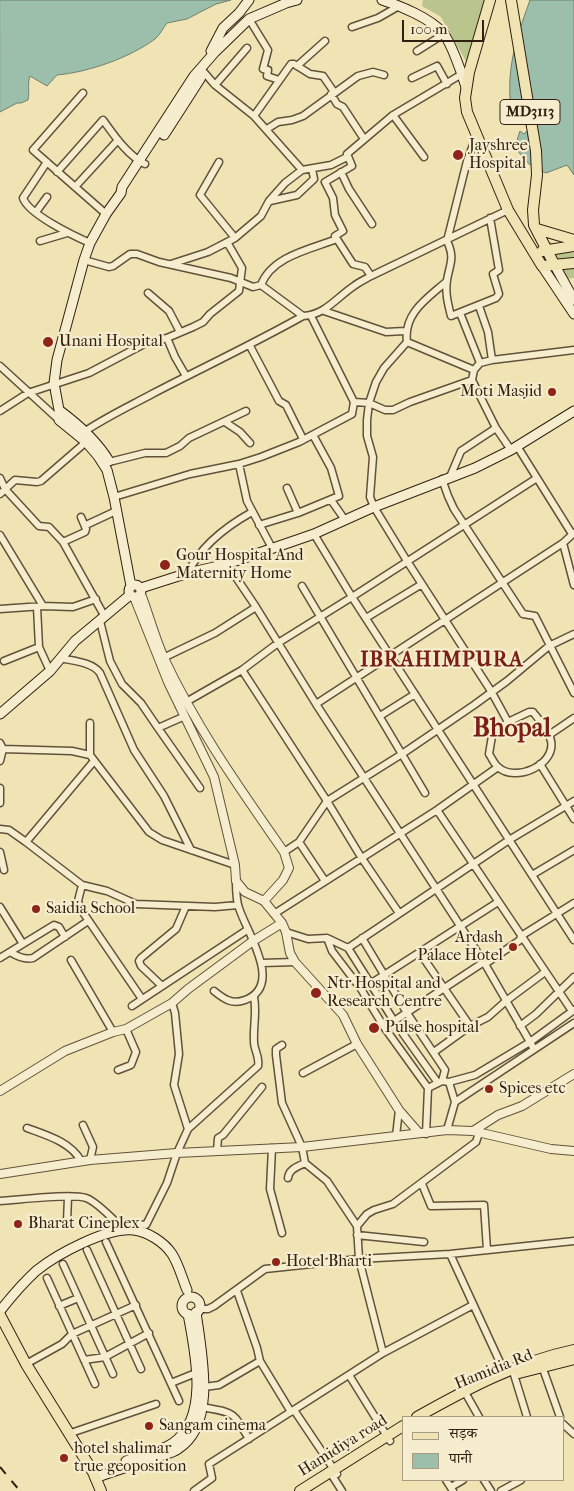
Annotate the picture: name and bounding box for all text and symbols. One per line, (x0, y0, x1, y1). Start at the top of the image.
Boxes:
scale bar (404, 10, 486, 42)
text: 100 m (410, 20, 448, 38)
road number: MD3113 (500, 100, 560, 124)
place label: Jayshree Hospital (469, 136, 528, 174)
marker: Jayshree Hospital (451, 148, 465, 162)
place label: Unani Hospital (59, 332, 163, 352)
marker: Unani Hospital (41, 335, 55, 349)
place label: Moti Masjid (460, 382, 542, 402)
marker: Moti Masjid (546, 386, 558, 398)
place label: Gour Hospital And Maternity Home (176, 546, 304, 584)
marker: Gour Hospital And Maternity Home (158, 558, 172, 572)
district label: IBRAHIMPURA (359, 648, 525, 674)
district label: Bhopal (473, 714, 551, 746)
place label: Saidia School (46, 899, 135, 919)
marker: Saidia School (30, 903, 42, 915)
place label: Ardash Palace Hotel (417, 928, 503, 966)
marker: Ardash Palace Hotel (507, 941, 519, 953)
place label: Ntr Hospital and Research Centre (327, 974, 442, 1012)
marker: Ntr Hospital and Research Centre (309, 986, 323, 1000)
place label: Pulse hospital (385, 1018, 479, 1038)
marker: Pulse hospital (367, 1021, 381, 1035)
place label: Spices etc (499, 1079, 565, 1099)
marker: Spices etc (483, 1083, 495, 1095)
place label: Bharat Cineplex (28, 1214, 140, 1234)
marker: Bharat Cineplex (12, 1218, 24, 1230)
place label: Hotel Bharti (286, 1252, 372, 1272)
marker: Hotel Bharti (270, 1256, 282, 1268)
street label: Hamidia Rd (452, 1346, 536, 1394)
street label: Hamidiya road (295, 1411, 391, 1481)
place label: Sangam cinema (159, 1416, 266, 1436)
legend (402, 1416, 564, 1481)
marker: Sangam cinema (143, 1420, 155, 1432)
text: सड़क (449, 1424, 477, 1442)
place label: hotel shalimar true geoposition (74, 1439, 186, 1477)
text: पानी (449, 1449, 472, 1467)
marker: hotel shalimar true geoposition (58, 1452, 70, 1464)

